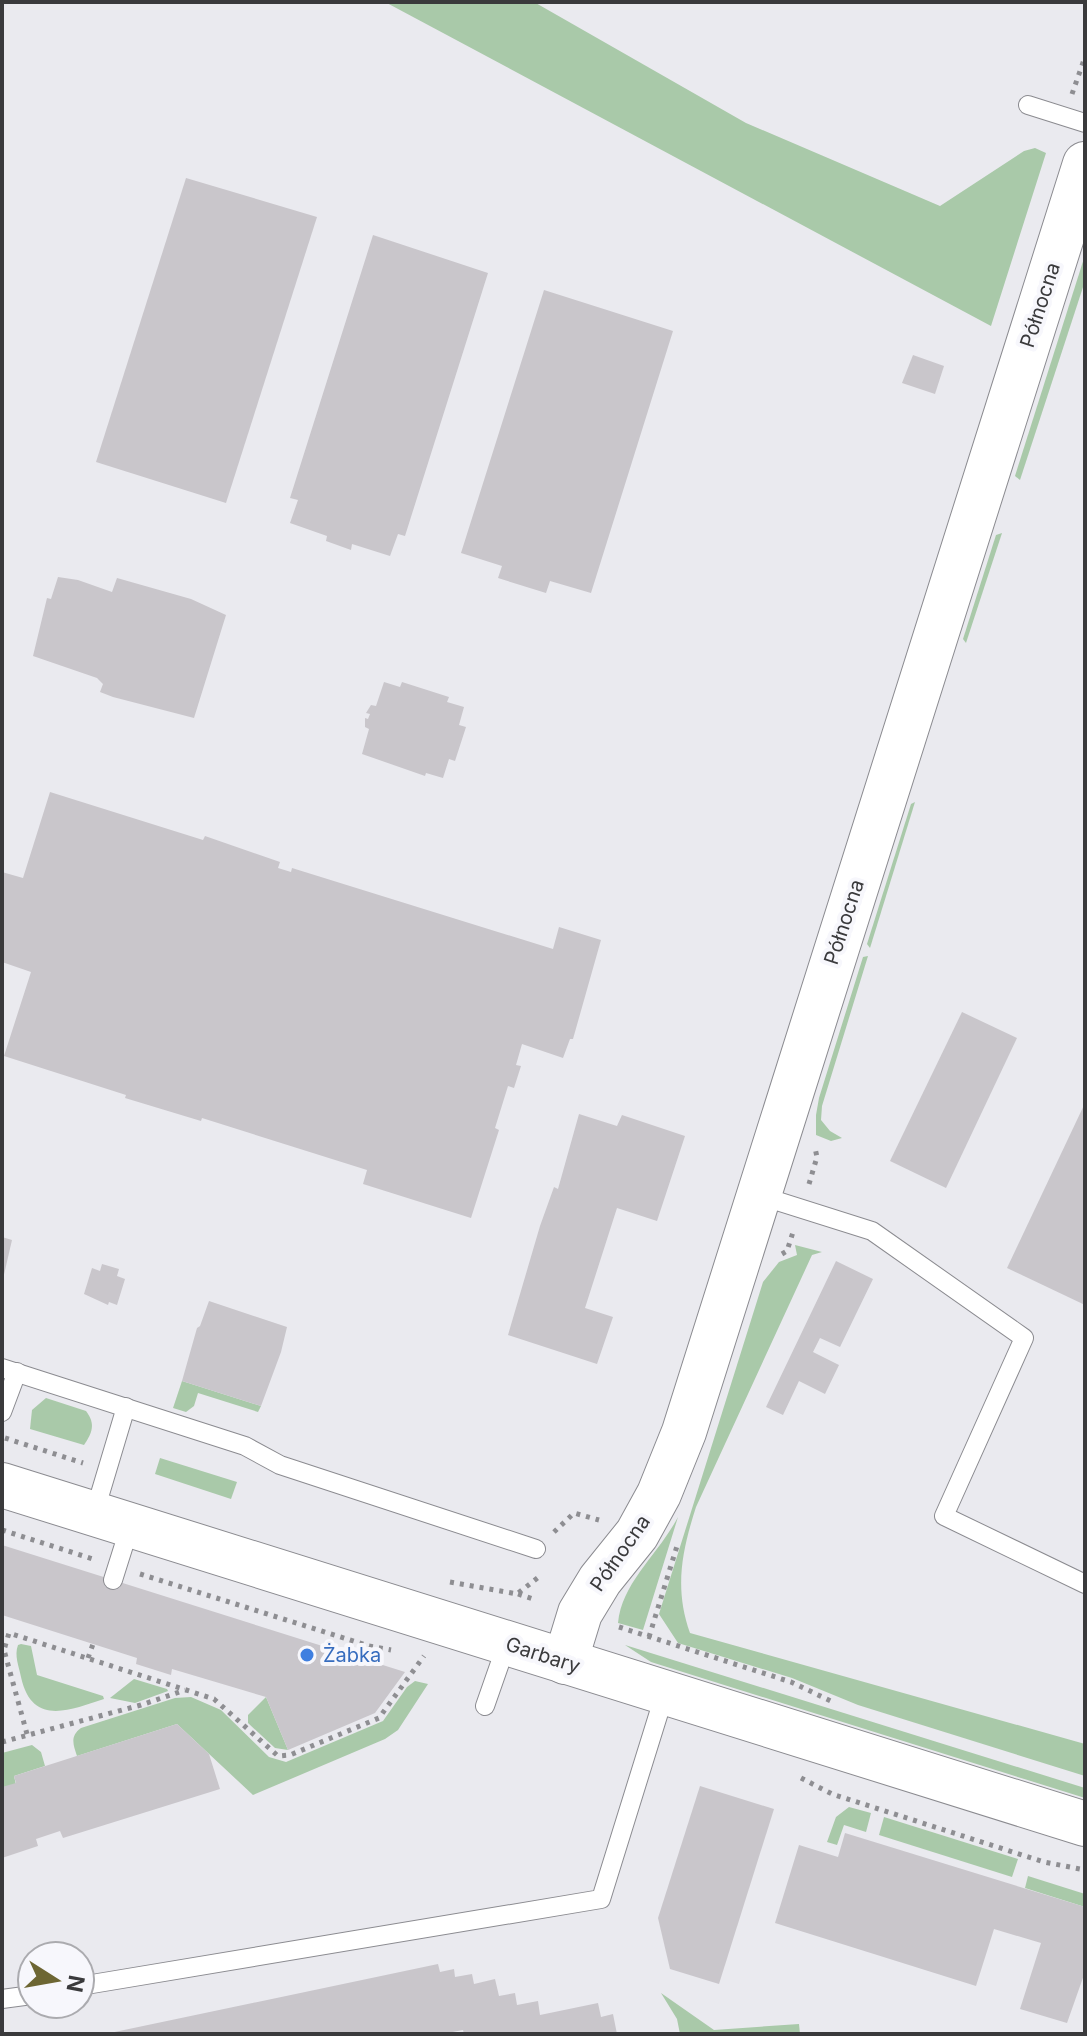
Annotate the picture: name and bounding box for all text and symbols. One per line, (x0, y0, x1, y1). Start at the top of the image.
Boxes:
street label: Północna (1015, 260, 1065, 350)
street label: Północna (819, 877, 869, 967)
street label: Północna (585, 1510, 655, 1596)
street label: Garbary (503, 1632, 583, 1678)
place label: Żabka (323, 1642, 381, 1667)
marker: Żabka (298, 1646, 316, 1664)
north arrow (16, 1940, 96, 2020)
text: N (61, 1973, 90, 1995)

